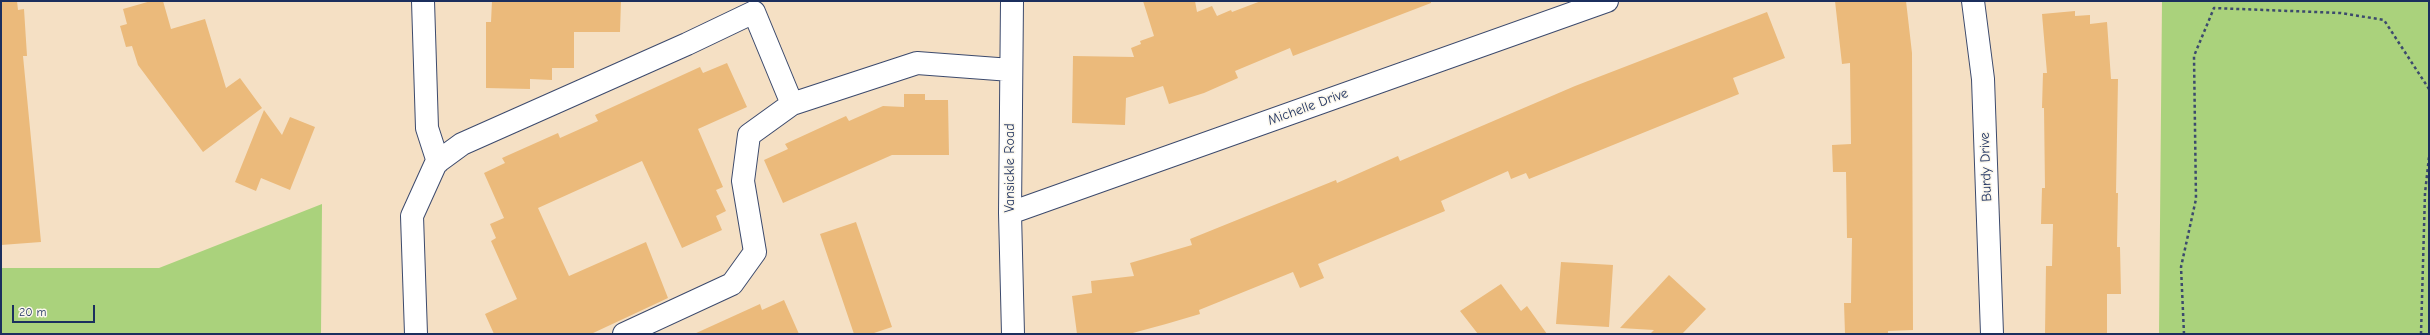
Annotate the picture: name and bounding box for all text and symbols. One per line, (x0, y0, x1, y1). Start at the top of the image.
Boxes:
street label: Michelle Drive (1266, 85, 1350, 129)
street label: Vansickle Road (1002, 123, 1018, 213)
street label: Burdy Drive (1976, 132, 1996, 202)
scale bar (14, 297, 97, 323)
text: 20 m (19, 305, 47, 319)

